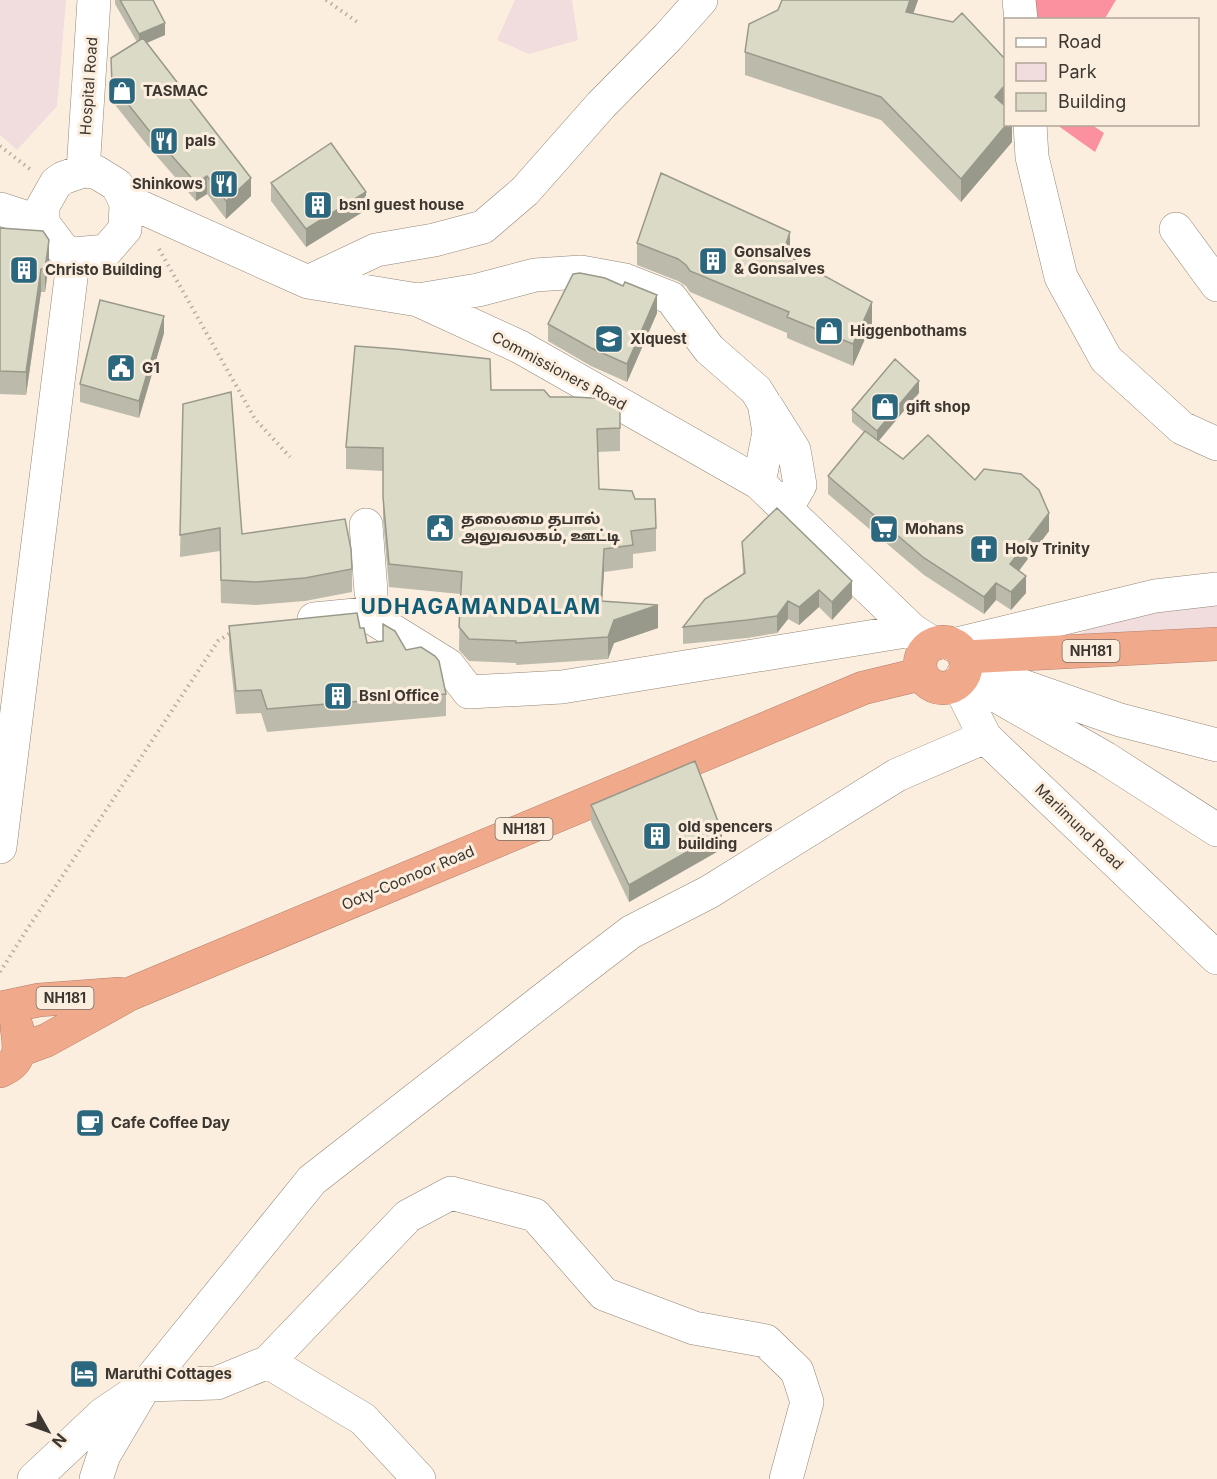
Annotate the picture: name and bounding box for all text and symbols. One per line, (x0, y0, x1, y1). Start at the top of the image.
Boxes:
legend (1004, 18, 1199, 126)
text: Road (1058, 31, 1101, 52)
street label: Hospital Road (76, 36, 101, 136)
text: Park (1058, 61, 1097, 82)
shop icon: TASMAC (106, 75, 138, 107)
place label: TASMAC (143, 81, 208, 100)
text: Building (1058, 91, 1126, 112)
restaurant icon: pals (148, 125, 180, 157)
place label: pals (185, 131, 216, 150)
restaurant icon: Shinkows (208, 168, 240, 200)
place label: Shinkows (132, 174, 203, 193)
building icon: bsnl guest house (302, 189, 334, 221)
place label: bsnl guest house (339, 195, 464, 214)
place label: Gonsalves & Gonsalves (734, 242, 825, 278)
building icon: Gonsalves & Gonsalves (697, 245, 729, 277)
building icon: Christo Building (8, 254, 40, 286)
place label: Christo Building (45, 260, 162, 279)
shop icon: Higgenbothams (813, 315, 845, 347)
place label: Higgenbothams (850, 321, 967, 340)
school or university icon: Xlquest (593, 323, 625, 355)
street label: Commissioners Road (489, 327, 630, 414)
place label: Xlquest (630, 329, 687, 348)
public building icon: G1 (105, 352, 137, 384)
place label: G1 (142, 358, 160, 377)
shop icon: gift shop (869, 391, 901, 423)
place label: gift shop (906, 397, 970, 416)
place label: தலைமை தபால் அலுவலகம், ஊட்டி (461, 509, 620, 546)
public building icon: தலைமை தபால் அலுவலகம், ஊட்டி (424, 512, 456, 544)
supermarket icon: Mohans (868, 513, 900, 545)
place label: Mohans (905, 519, 964, 538)
church icon: Holy Trinity (968, 533, 1000, 565)
place label: Holy Trinity (1005, 539, 1090, 558)
district label: UDHAGAMANDALAM (360, 594, 602, 619)
road number: NH181 (1062, 640, 1120, 662)
building icon: Bsnl Office (322, 680, 354, 712)
place label: Bsnl Office (359, 686, 439, 705)
street label: Marlimund Road (1031, 780, 1128, 874)
place label: old spencers building (678, 817, 773, 853)
road number: NH181 (496, 818, 552, 840)
building icon: old spencers building (641, 820, 673, 852)
street label: Ooty-Coonoor Road (339, 841, 477, 914)
road number: NH181 (36, 987, 94, 1009)
cafe icon: Cafe Coffee Day (74, 1107, 106, 1139)
place label: Cafe Coffee Day (111, 1113, 230, 1132)
hotel icon: Maruthi Cottages (68, 1358, 100, 1390)
place label: Maruthi Cottages (105, 1364, 232, 1383)
north arrow (18, 1401, 78, 1461)
text: N (48, 1430, 71, 1452)

